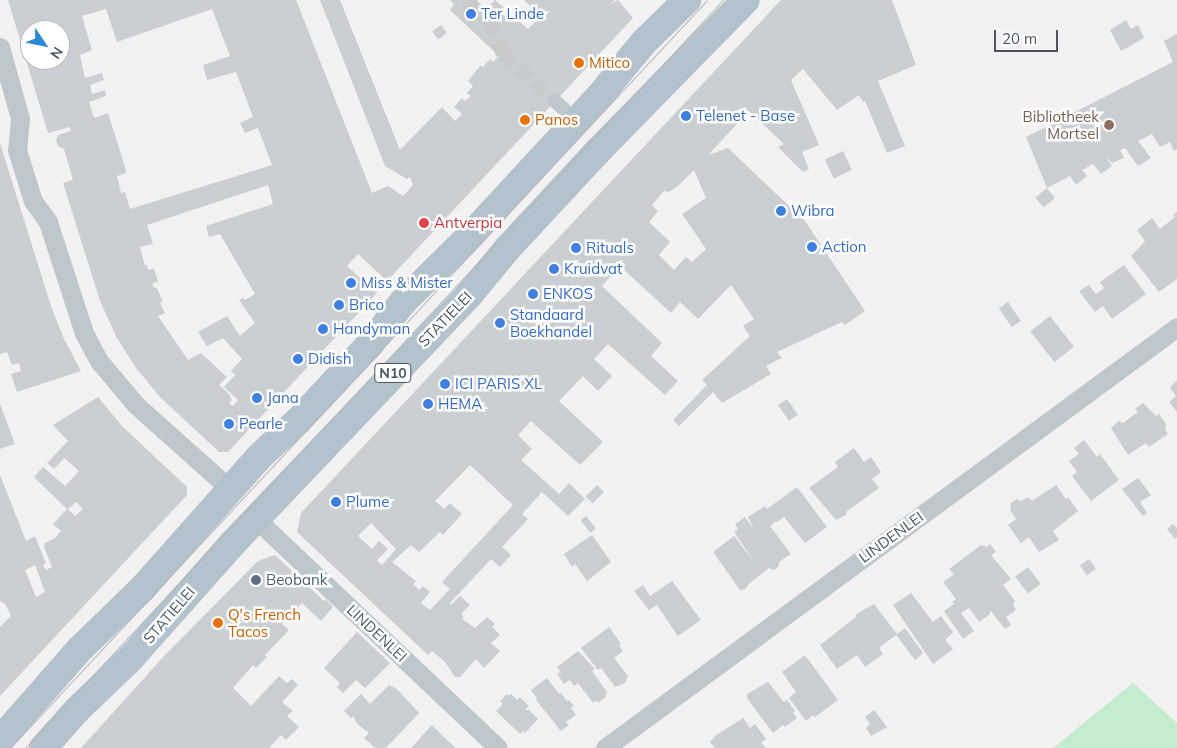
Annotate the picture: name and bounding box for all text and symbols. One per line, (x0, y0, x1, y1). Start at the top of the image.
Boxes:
place label: Ter Linde (481, 5, 544, 23)
marker: Ter Linde (465, 8, 477, 20)
north arrow (20, 20, 70, 70)
scale bar (997, 20, 1061, 52)
text: 20 m (1002, 29, 1037, 48)
text: N (46, 43, 67, 62)
place label: Mitico (589, 54, 630, 72)
marker: Mitico (573, 57, 585, 69)
place label: Telenet - Base (696, 107, 795, 125)
place label: Bibliotheek Mortsel (1023, 107, 1099, 142)
marker: Telenet - Base (680, 110, 692, 122)
place label: Panos (535, 111, 578, 129)
marker: Panos (519, 114, 531, 126)
marker: Bibliotheek Mortsel (1103, 119, 1115, 131)
place label: Wibra (791, 202, 835, 220)
marker: Wibra (775, 205, 787, 217)
place label: Antverpia (434, 214, 502, 232)
marker: Antverpia (418, 217, 430, 229)
place label: Action (822, 238, 867, 256)
place label: Rituals (586, 239, 634, 257)
marker: Action (806, 241, 818, 253)
marker: Rituals (570, 242, 582, 254)
place label: Kruidvat (564, 260, 622, 278)
marker: Kruidvat (548, 263, 560, 275)
place label: Miss & Mister (361, 274, 453, 292)
marker: Miss & Mister (345, 277, 357, 289)
place label: ENKOS (543, 285, 593, 303)
street label: STATIELEI (414, 288, 476, 350)
marker: ENKOS (527, 288, 539, 300)
place label: Brico (349, 296, 384, 314)
marker: Brico (333, 299, 345, 311)
place label: Standaard Boekhandel (510, 305, 592, 340)
marker: Standaard Boekhandel (494, 317, 506, 329)
place label: Handyman (333, 320, 410, 338)
marker: Handyman (317, 323, 329, 335)
place label: Didish (308, 350, 352, 368)
marker: Didish (292, 353, 304, 365)
road number: N10 (374, 362, 412, 384)
place label: ICI PARIS XL (455, 375, 542, 393)
marker: ICI PARIS XL (439, 378, 451, 390)
place label: Jana (267, 389, 299, 407)
marker: Jana (251, 392, 263, 404)
place label: HEMA (438, 395, 482, 413)
marker: HEMA (422, 398, 434, 410)
place label: Pearle (239, 415, 283, 433)
marker: Pearle (223, 418, 235, 430)
place label: Plume (346, 493, 389, 511)
marker: Plume (330, 496, 342, 508)
street label: LINDENLEI (855, 508, 927, 566)
place label: Beobank (266, 571, 327, 589)
marker: Beobank (250, 574, 262, 586)
street label: STATIELEI (139, 583, 199, 647)
street label: LINDENLEI (343, 601, 411, 665)
place label: Q's French Tacos (228, 605, 301, 640)
marker: Q's French Tacos (212, 617, 224, 629)

